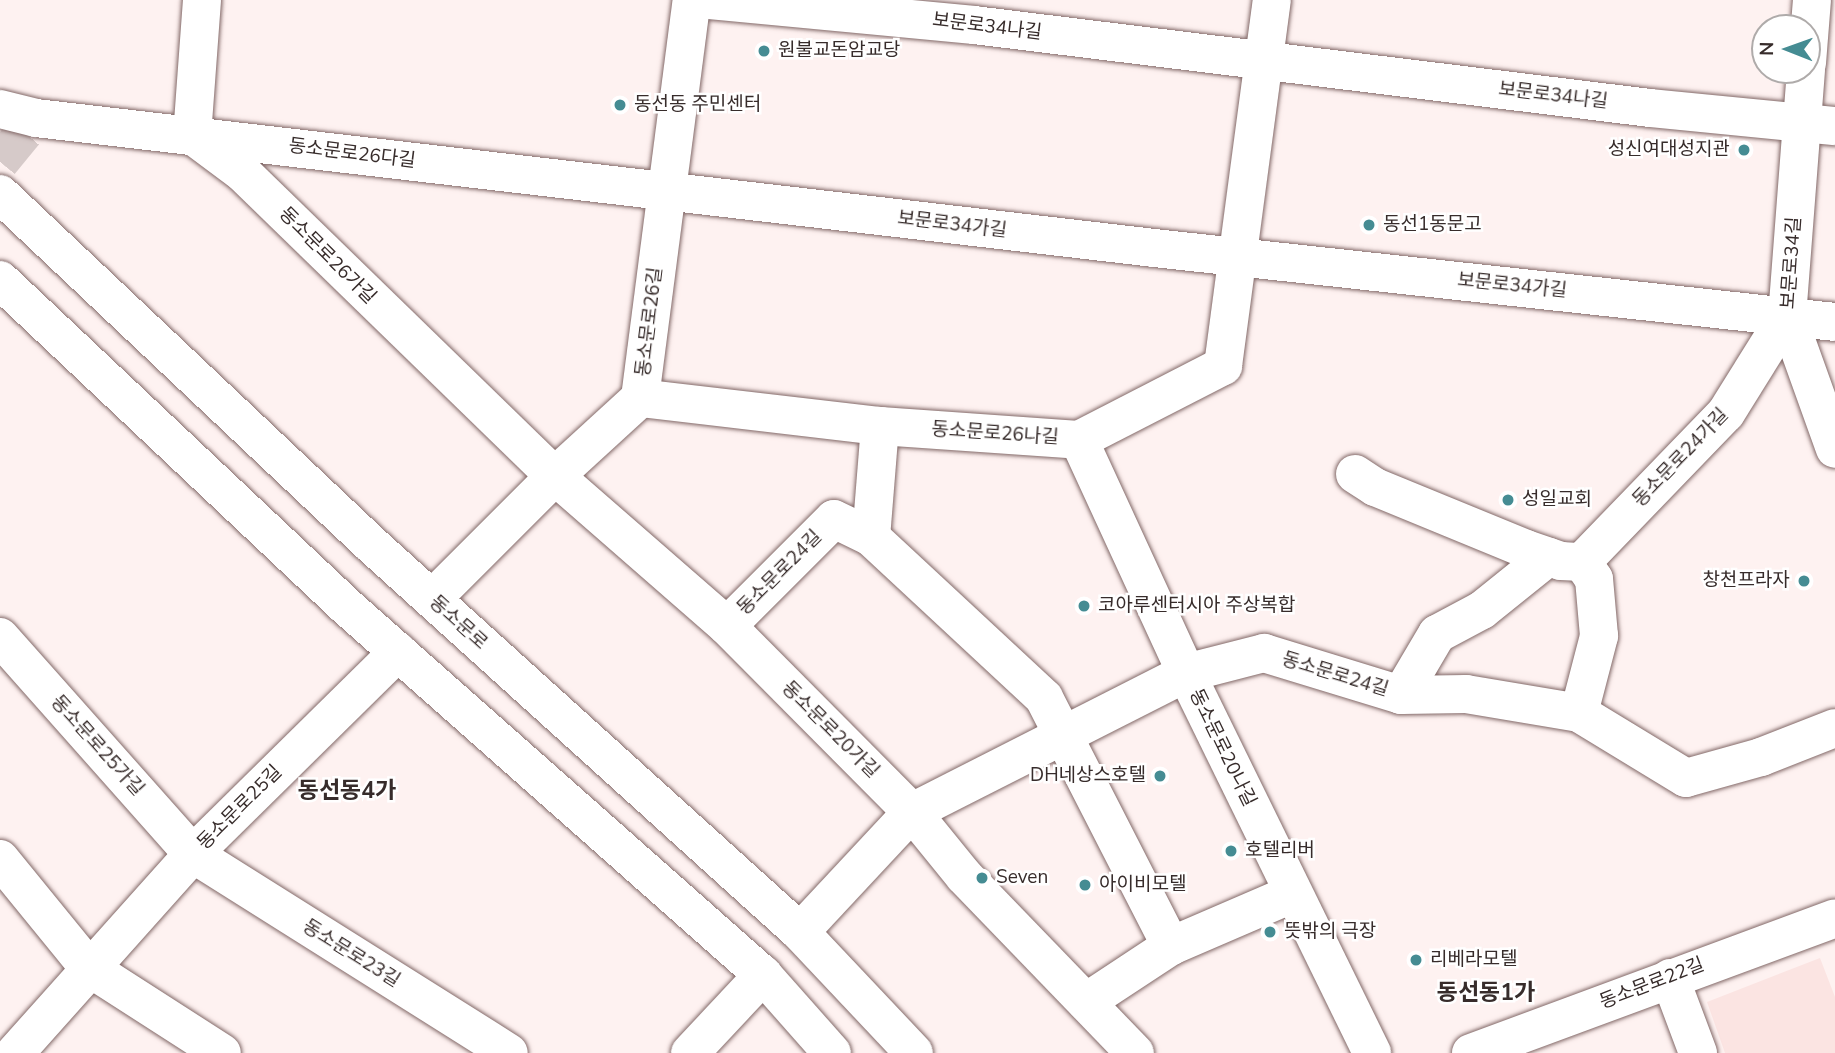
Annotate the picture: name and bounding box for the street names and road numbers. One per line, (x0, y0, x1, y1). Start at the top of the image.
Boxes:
street label: 보문로34나길 (931, 9, 1043, 45)
street label: 보문로34나길 (1497, 78, 1609, 114)
street label: 동소문로26다길 (287, 135, 417, 173)
street label: 동소문로26가길 (274, 203, 380, 309)
street label: 보문로34가길 (896, 207, 1008, 243)
street label: 보문로34길 (1777, 216, 1807, 310)
street label: 동소문로26길 (632, 266, 668, 378)
street label: 보문로34가길 (1456, 269, 1568, 303)
street label: 동소문로24가길 (1628, 404, 1734, 512)
street label: 동소문로26나길 (931, 418, 1059, 450)
street label: 동소문로24길 (733, 526, 827, 620)
street label: 동소문로 (424, 591, 492, 655)
street label: 동소문로24길 (1279, 648, 1391, 702)
street label: 동소문로20가길 (777, 677, 883, 783)
street label: 동소문로20나길 (1184, 686, 1260, 810)
street label: 동소문로25가길 (46, 691, 148, 801)
street label: 동소문로25길 (193, 761, 287, 855)
street label: 동소문로23길 (298, 915, 404, 993)
street label: 동소문로22길 (1596, 954, 1708, 1014)

